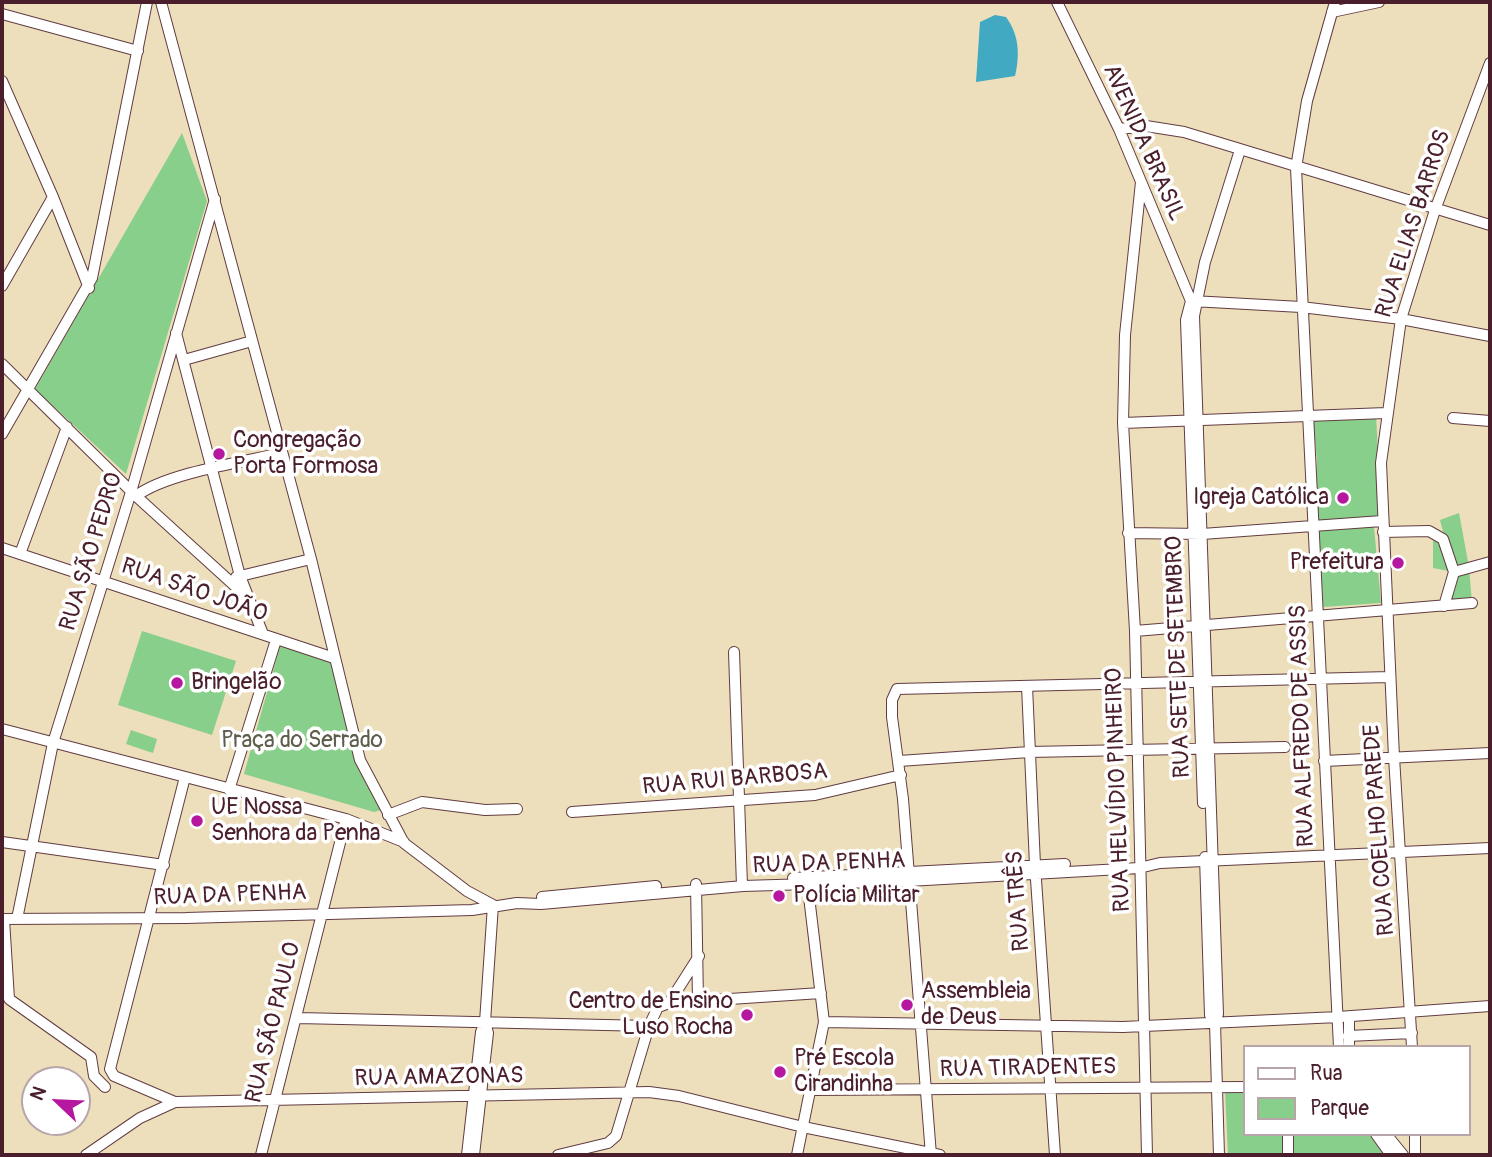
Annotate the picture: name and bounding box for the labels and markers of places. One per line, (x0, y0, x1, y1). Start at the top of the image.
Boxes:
place label: Congregação Porta Formosa (233, 427, 378, 481)
marker: Congregação Porta Formosa (211, 446, 227, 462)
place label: Igreja Católica (1193, 484, 1329, 512)
marker: Igreja Católica (1335, 490, 1351, 506)
place label: Prefeitura (1290, 549, 1384, 577)
marker: Prefeitura (1390, 555, 1406, 571)
place label: Bringelão (191, 669, 282, 697)
marker: Bringelão (169, 675, 185, 691)
place label: UE Nossa Senhora da Penha (211, 794, 380, 848)
marker: UE Nossa Senhora da Penha (189, 813, 205, 829)
place label: Polícia Militar (793, 882, 920, 910)
marker: Polícia Militar (771, 888, 787, 904)
place label: Assembleia de Deus (921, 978, 1031, 1032)
place label: Centro de Ensino Luso Rocha (568, 988, 733, 1042)
marker: Assembleia de Deus (899, 997, 915, 1013)
marker: Centro de Ensino Luso Rocha (739, 1007, 755, 1023)
place label: Pré Escola Cirandinha (794, 1045, 894, 1099)
marker: Pré Escola Cirandinha (772, 1064, 788, 1080)

